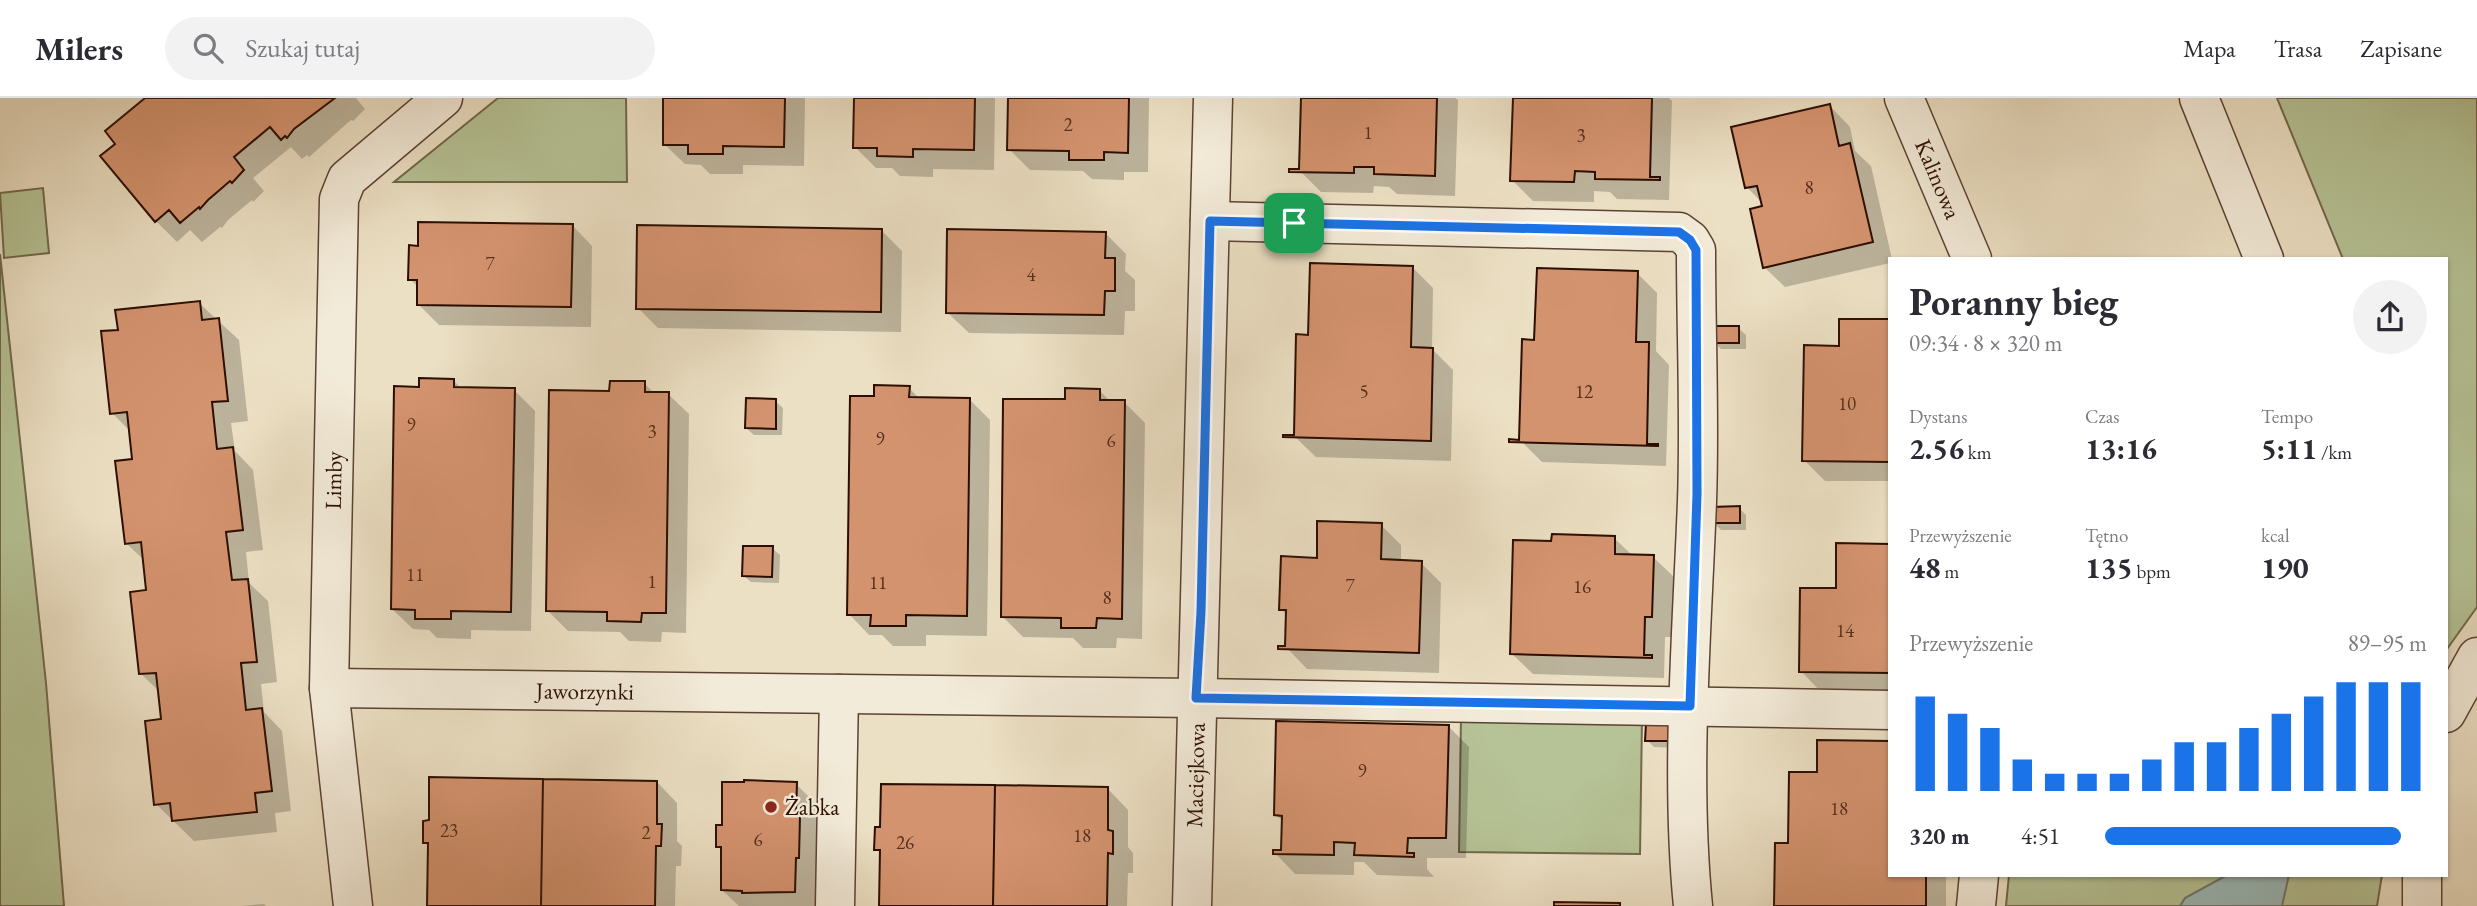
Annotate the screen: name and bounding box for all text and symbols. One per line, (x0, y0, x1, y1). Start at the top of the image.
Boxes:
search box (165, 17, 655, 80)
text: Milers (35, 27, 123, 70)
icon: search (189, 29, 227, 67)
text: Szukaj tutaj (245, 31, 360, 65)
text: Mapa (2183, 33, 2236, 64)
text: Trasa (2274, 33, 2322, 64)
text: Zapisane (2360, 33, 2442, 64)
house number: 2 (1063, 112, 1073, 137)
house number: 1 (1363, 120, 1373, 145)
house number: 3 (1576, 123, 1586, 148)
street label: Kalinowa (1908, 135, 1969, 224)
house number: 8 (1804, 175, 1814, 200)
pin (1264, 193, 1324, 253)
icon: arrive (1275, 204, 1313, 242)
house number: 7 (485, 251, 495, 276)
house number: 4 (1026, 262, 1036, 287)
text: Poranny bieg (1909, 277, 2118, 326)
button: share (2353, 280, 2427, 354)
text: 09:34 · 8 × 320 m (1909, 328, 2062, 358)
house number: 5 (1359, 379, 1369, 404)
house number: 12 (1575, 379, 1593, 404)
house number: 10 (1838, 391, 1856, 416)
text: Dystans (1909, 404, 1968, 429)
text: Czas (2085, 404, 2119, 429)
text: Tempo (2261, 404, 2313, 429)
house number: 9 (406, 412, 416, 437)
house number: 3 (647, 419, 657, 444)
house number: 9 (875, 426, 885, 451)
house number: 6 (1106, 428, 1116, 453)
text: 2.56 (1909, 429, 1964, 468)
text: 13:16 (2085, 429, 2157, 468)
text: 5:11 (2261, 429, 2317, 468)
text: km (1964, 440, 1992, 465)
text: /km (2317, 440, 2352, 465)
street label: Limby (318, 450, 349, 510)
text: Przewyższenie (1909, 523, 2012, 548)
text: Tętno (2085, 523, 2128, 548)
text: kcal (2261, 523, 2290, 548)
text: 48 (1909, 548, 1941, 587)
text: 135 (2085, 548, 2133, 587)
text: 190 (2261, 548, 2309, 587)
text: m (1941, 559, 1959, 584)
text: bpm (2133, 559, 2171, 584)
house number: 11 (406, 562, 424, 587)
house number: 1 (647, 569, 657, 594)
house number: 11 (869, 570, 887, 595)
house number: 7 (1345, 573, 1355, 598)
house number: 16 (1573, 574, 1591, 599)
house number: 8 (1102, 585, 1112, 610)
house number: 14 (1836, 618, 1855, 643)
text: Przewyższenie (1909, 628, 2033, 658)
text: 89–95 m (2348, 628, 2427, 658)
street label: Jaworzynki (534, 675, 635, 707)
street label: Maciejkowa (1179, 721, 1212, 828)
house number: 9 (1357, 758, 1367, 783)
place label: Żabka (785, 792, 840, 822)
house number: 18 (1830, 796, 1848, 821)
marker: Żabka (763, 799, 779, 815)
house number: 23 (440, 818, 458, 843)
house number: 2 (641, 820, 651, 845)
text: 320 m (1909, 821, 1970, 851)
text: 4:51 (2021, 821, 2060, 851)
house number: 18 (1073, 823, 1091, 848)
house number: 6 (753, 827, 763, 852)
house number: 26 (896, 830, 914, 855)

